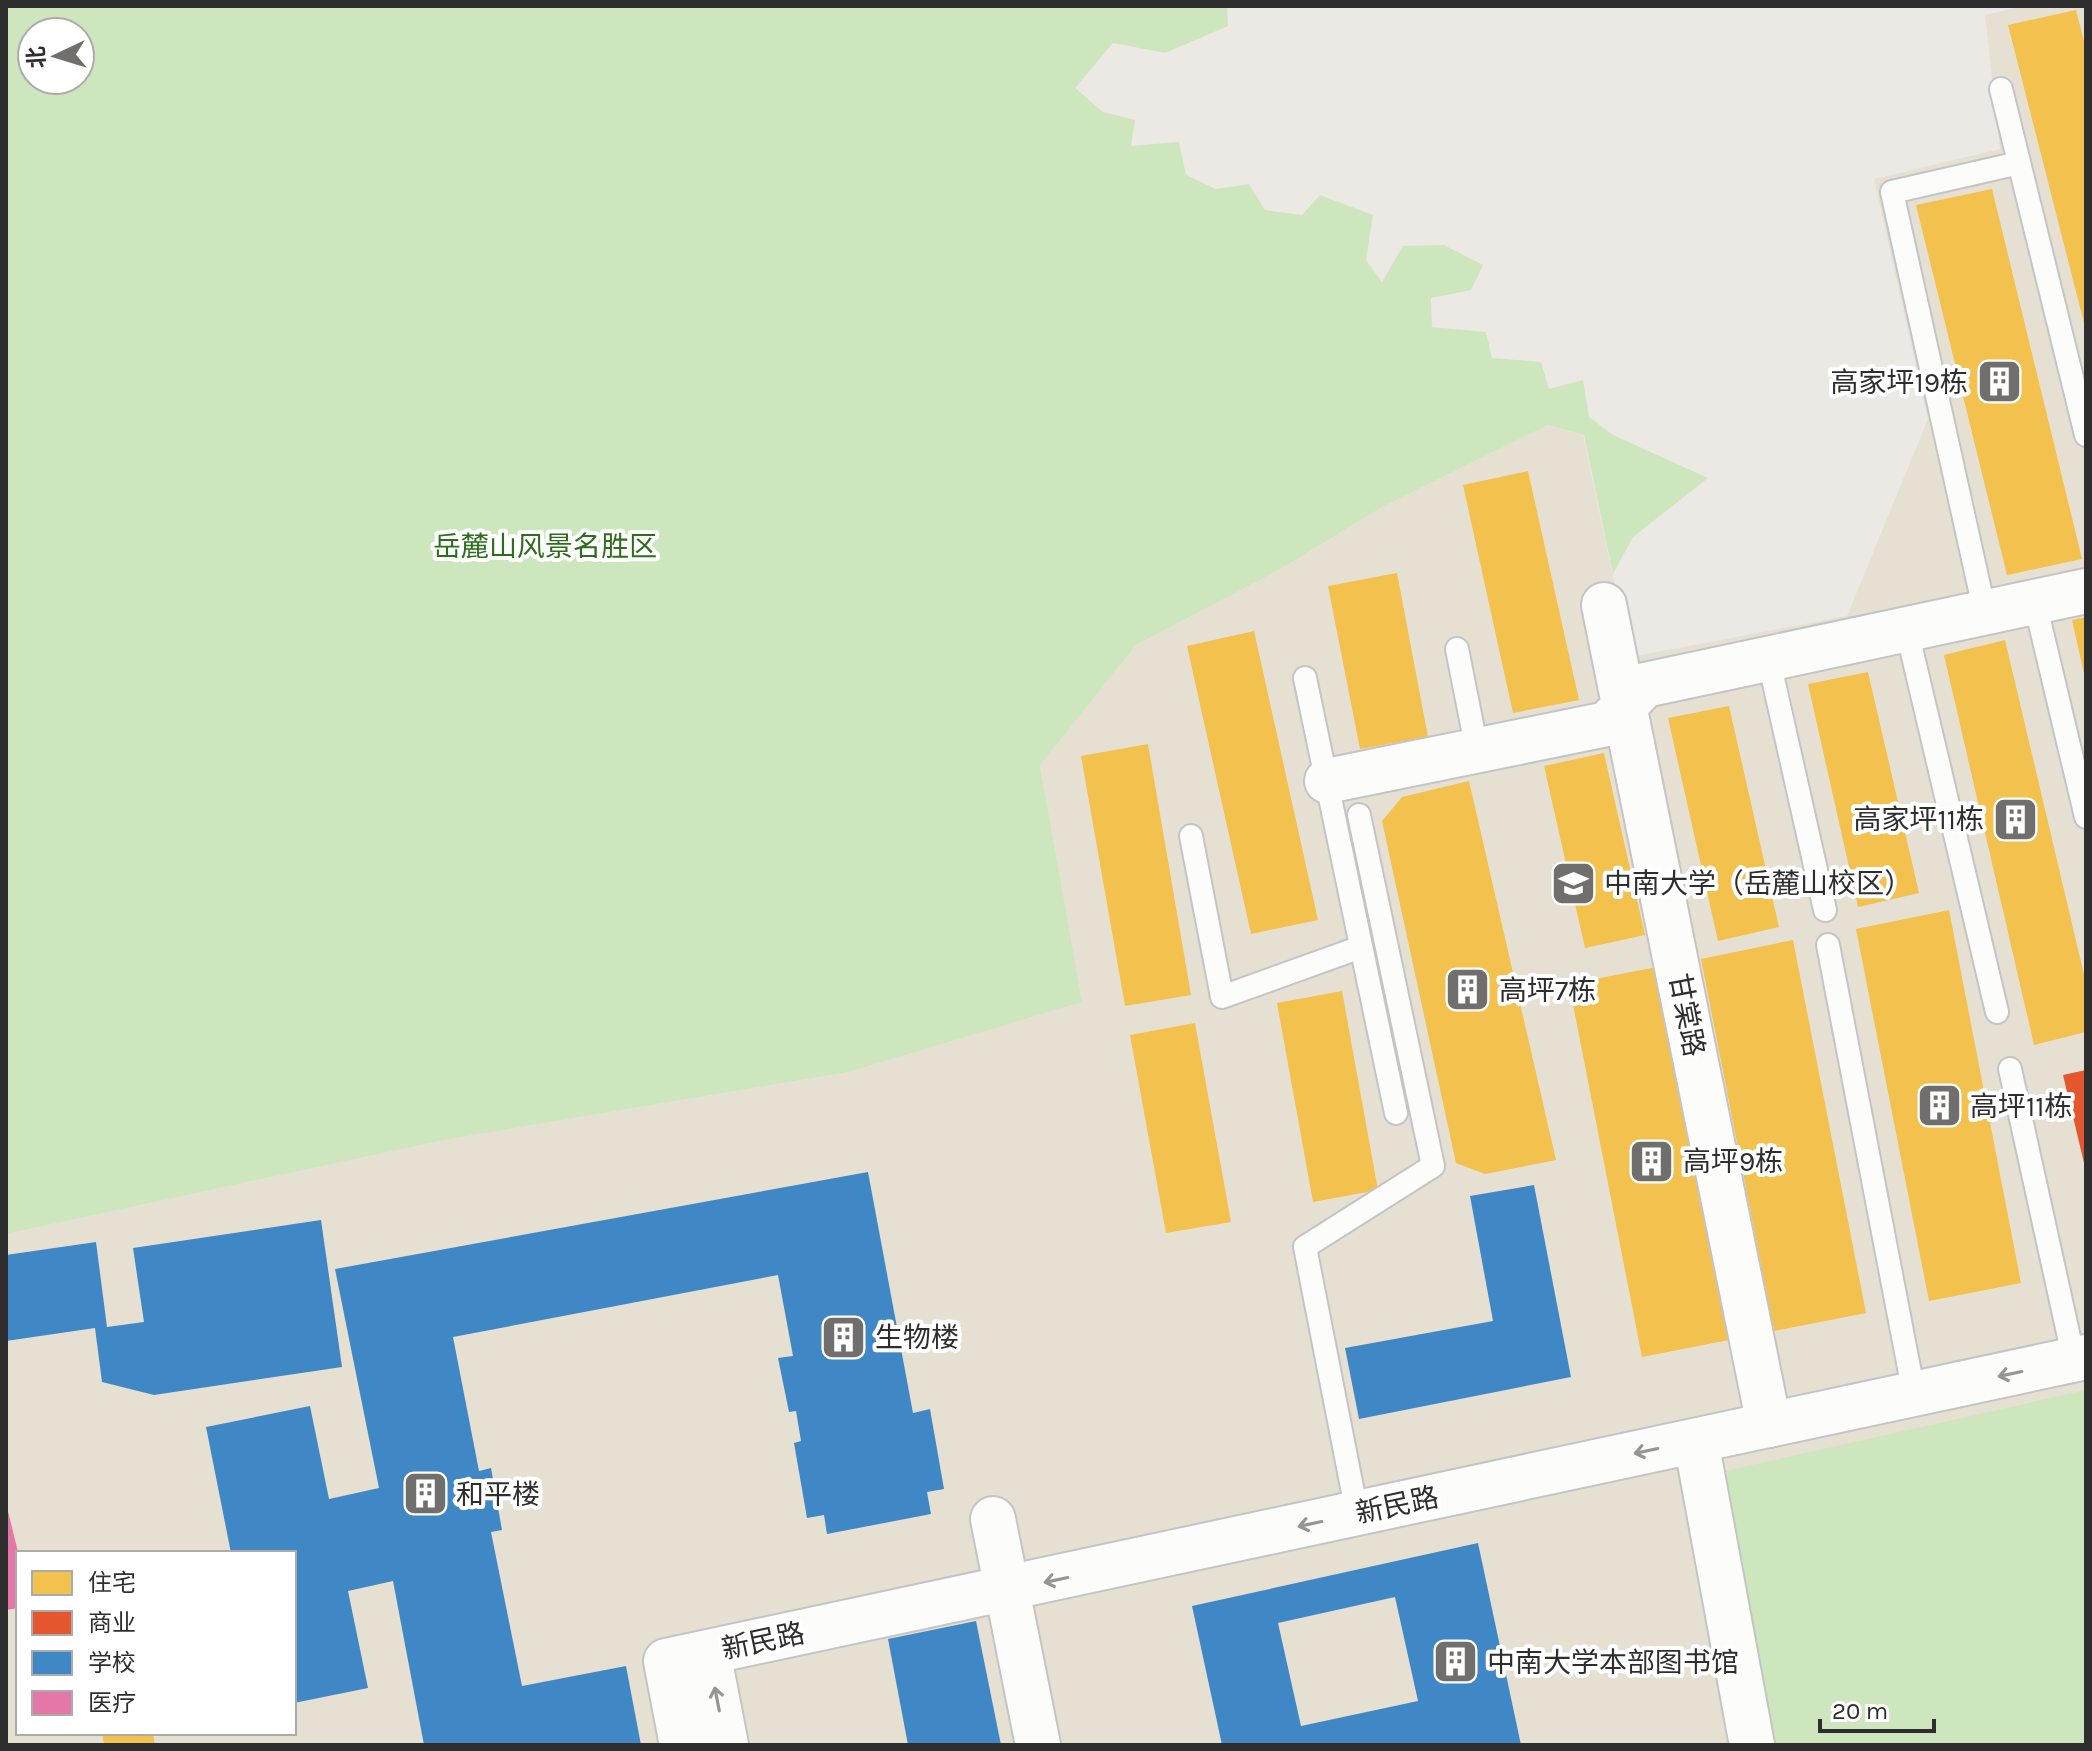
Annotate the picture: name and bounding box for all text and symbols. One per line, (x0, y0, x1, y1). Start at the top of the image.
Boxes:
north arrow (16, 16, 96, 96)
text: 北 (23, 45, 51, 69)
building icon: 高家坪19栋 (1975, 358, 2023, 406)
place label: 高家坪19栋 (1831, 366, 1968, 399)
park label: 岳麓山风景名胜区 (433, 530, 657, 563)
building icon: 高家坪11栋 (1991, 795, 2039, 843)
place label: 高家坪11栋 (1853, 803, 1984, 836)
school or university icon: 中南大学（岳麓山校区） (1549, 859, 1597, 907)
place label: 中南大学（岳麓山校区） (1604, 867, 1912, 900)
building icon: 高坪7栋 (1444, 966, 1492, 1014)
street label: 甘棠路 (1663, 971, 1711, 1059)
place label: 高坪7栋 (1499, 974, 1596, 1007)
building icon: 高坪11栋 (1915, 1082, 1963, 1130)
place label: 高坪11栋 (1970, 1090, 2073, 1123)
building icon: 高坪9栋 (1628, 1137, 1676, 1185)
place label: 高坪9栋 (1683, 1145, 1783, 1178)
building icon: 生物楼 (820, 1313, 868, 1361)
place label: 生物楼 (875, 1321, 959, 1354)
one-way arrow (1997, 1367, 2023, 1382)
one-way arrow (1634, 1444, 1659, 1459)
building icon: 和平楼 (401, 1470, 449, 1518)
place label: 和平楼 (456, 1478, 540, 1511)
street label: 新民路 (1352, 1480, 1442, 1530)
one-way arrow (1297, 1517, 1323, 1532)
legend (16, 1551, 296, 1735)
text: 住宅 (88, 1569, 136, 1597)
one-way arrow (1043, 1573, 1069, 1588)
text: 商业 (88, 1609, 136, 1637)
street label: 新民路 (718, 1616, 808, 1666)
building icon: 中南大学本部图书馆 (1432, 1638, 1480, 1686)
place label: 中南大学本部图书馆 (1487, 1646, 1739, 1679)
text: 学校 (88, 1649, 136, 1677)
scale bar (1820, 1683, 1934, 1733)
one-way arrow (708, 1686, 723, 1712)
text: 医疗 (88, 1689, 136, 1717)
text: 20 m (1832, 1697, 1888, 1725)

